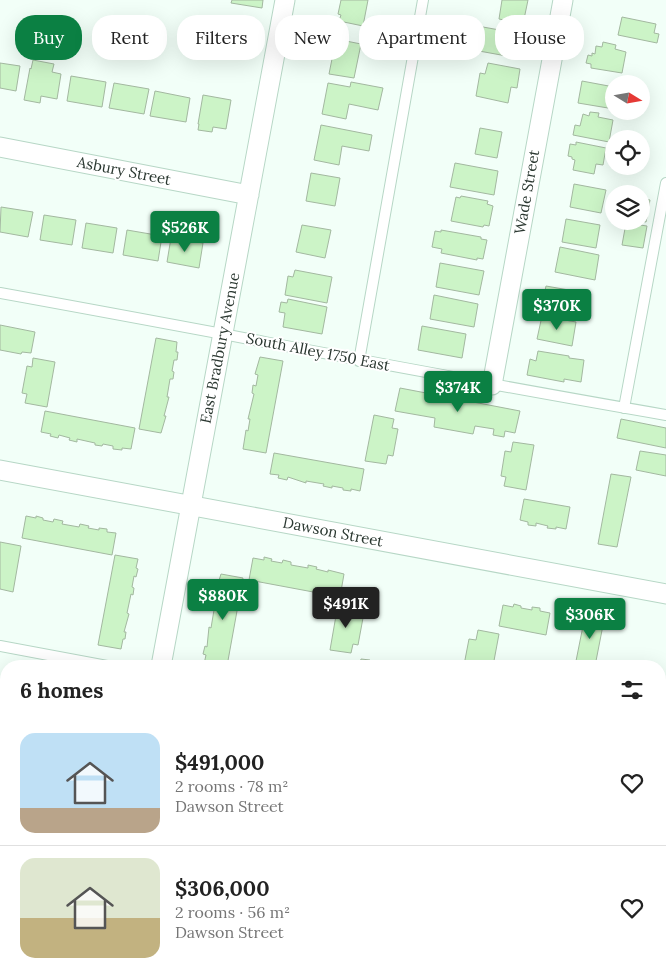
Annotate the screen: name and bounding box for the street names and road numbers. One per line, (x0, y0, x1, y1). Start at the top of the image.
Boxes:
street label: Wade Street (510, 148, 543, 236)
street label: Asbury Street (75, 152, 173, 189)
street label: East Bradbury Avenue (196, 271, 243, 425)
street label: South Alley 1750 East (245, 328, 392, 375)
street label: Dawson Street (281, 512, 385, 551)

